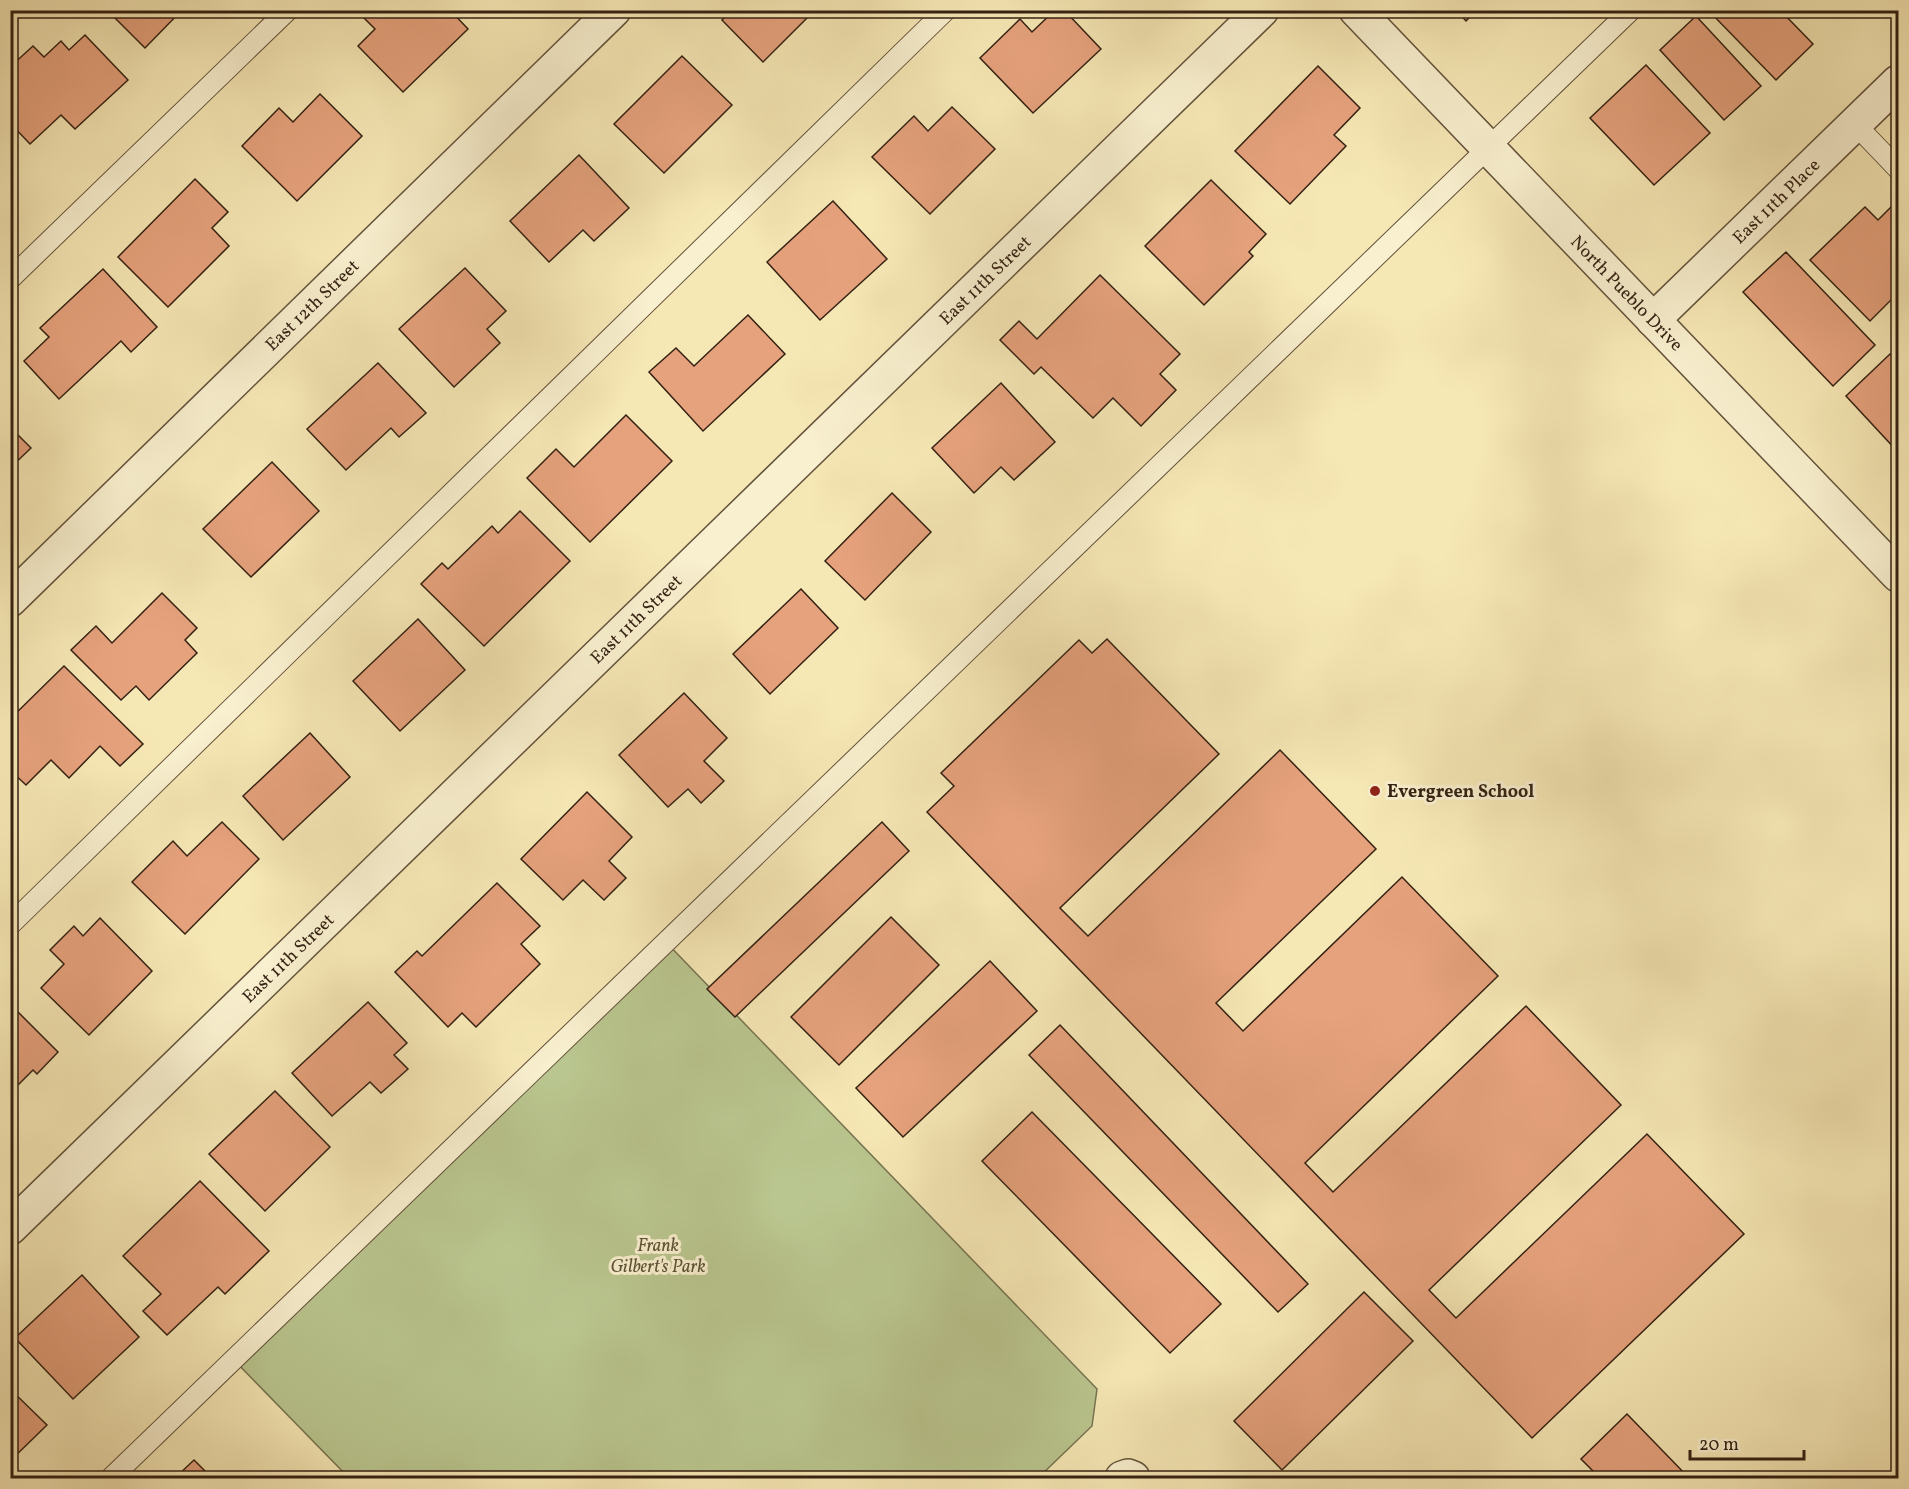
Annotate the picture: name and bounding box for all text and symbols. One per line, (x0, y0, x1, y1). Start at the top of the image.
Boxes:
street label: East 11th Place (1728, 154, 1827, 250)
street label: East 11th Street (934, 231, 1038, 331)
street label: North Pueblo Drive (1564, 231, 1688, 358)
street label: East 12th Street (261, 255, 366, 357)
street label: East 11th Street (585, 570, 689, 670)
place label: Evergreen School (1387, 780, 1534, 805)
marker: Evergreen School (1368, 784, 1382, 798)
street label: East 11th Street (237, 909, 341, 1009)
park label: Frank Gilbert's Park (611, 1234, 705, 1280)
scale bar (1690, 1423, 1804, 1461)
text: 20 m (1699, 1433, 1739, 1458)

